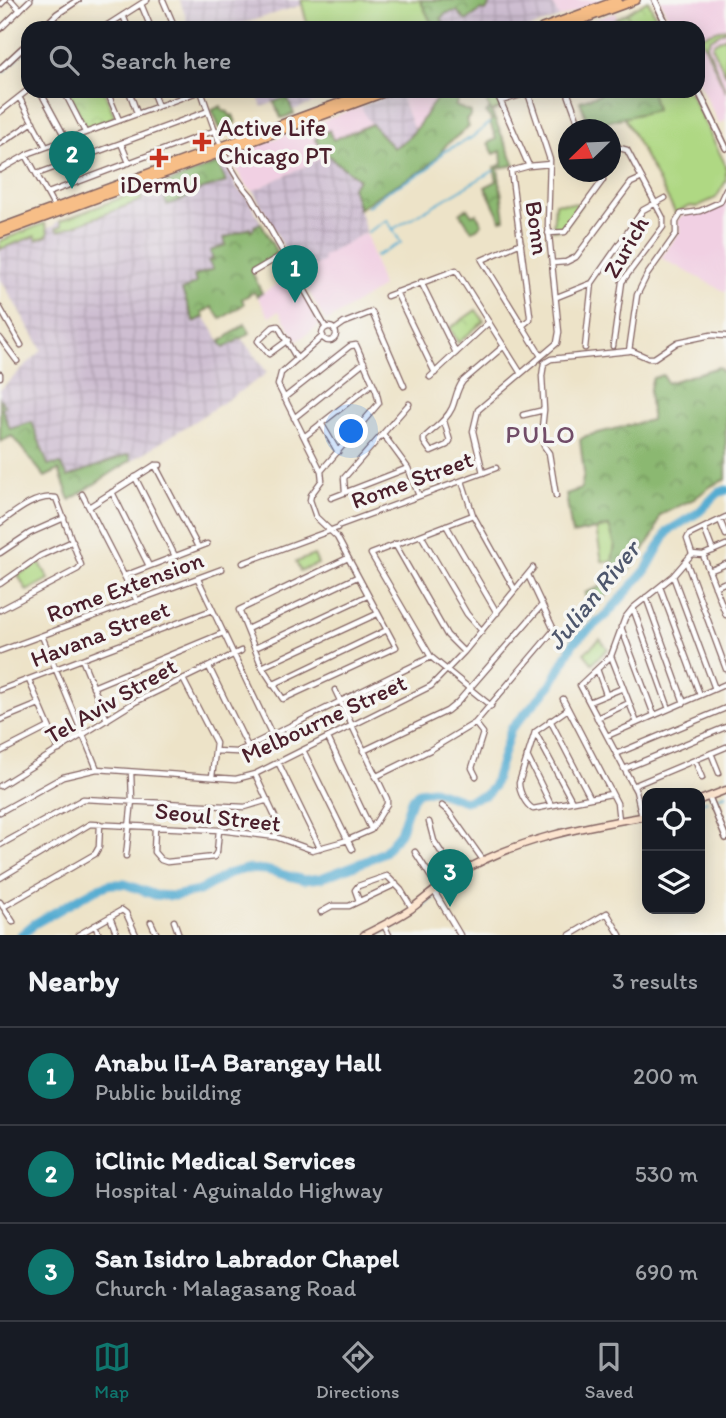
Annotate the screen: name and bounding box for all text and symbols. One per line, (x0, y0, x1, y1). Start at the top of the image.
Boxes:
search box (21, 21, 705, 98)
icon: search (45, 41, 83, 79)
text: Search here (101, 44, 231, 76)
place label: Active Life Chicago PT (218, 113, 333, 170)
north arrow (558, 119, 621, 182)
pin: 2 (49, 131, 95, 189)
marker: Active Life Chicago PT (192, 132, 212, 152)
marker: iDermU (149, 148, 169, 168)
place label: iDermU (120, 170, 198, 199)
street label: Bonn (519, 199, 556, 257)
street label: Zurich (596, 211, 655, 283)
pin: 1 (272, 245, 318, 303)
your location (334, 414, 368, 448)
district label: PULO (505, 418, 577, 450)
street label: Rome Street (347, 444, 477, 515)
water label: Julian River (539, 532, 648, 656)
street label: Rome Extension (42, 545, 208, 628)
street label: Havana Street (26, 594, 173, 673)
street label: Tel Aviv Street (40, 651, 182, 750)
street label: Melbourne Street (237, 668, 411, 770)
map controls (642, 788, 705, 914)
button: locate (642, 788, 705, 851)
street label: Seoul Street (154, 795, 282, 838)
pin: 3 (427, 849, 473, 907)
button: layers (642, 851, 705, 914)
text: Nearby (28, 962, 119, 999)
text: 3 results (612, 967, 698, 995)
text: Anabu II-A Barangay Hall (95, 1046, 381, 1078)
text: 1 (46, 1062, 56, 1090)
text: 200 m (633, 1062, 698, 1090)
text: Public building (95, 1078, 241, 1106)
text: iClinic Medical Services (95, 1144, 356, 1176)
text: 2 (45, 1160, 57, 1188)
text: 530 m (635, 1160, 698, 1188)
text: Hospital · Aguinaldo Highway (95, 1176, 383, 1204)
text: San Isidro Labrador Chapel (95, 1242, 399, 1274)
text: 3 (45, 1258, 57, 1286)
text: 690 m (635, 1258, 698, 1286)
text: Church · Malagasang Road (95, 1274, 356, 1302)
tab: Map (93, 1338, 131, 1403)
tab: Directions (316, 1338, 400, 1403)
tab: Saved (585, 1338, 633, 1403)

